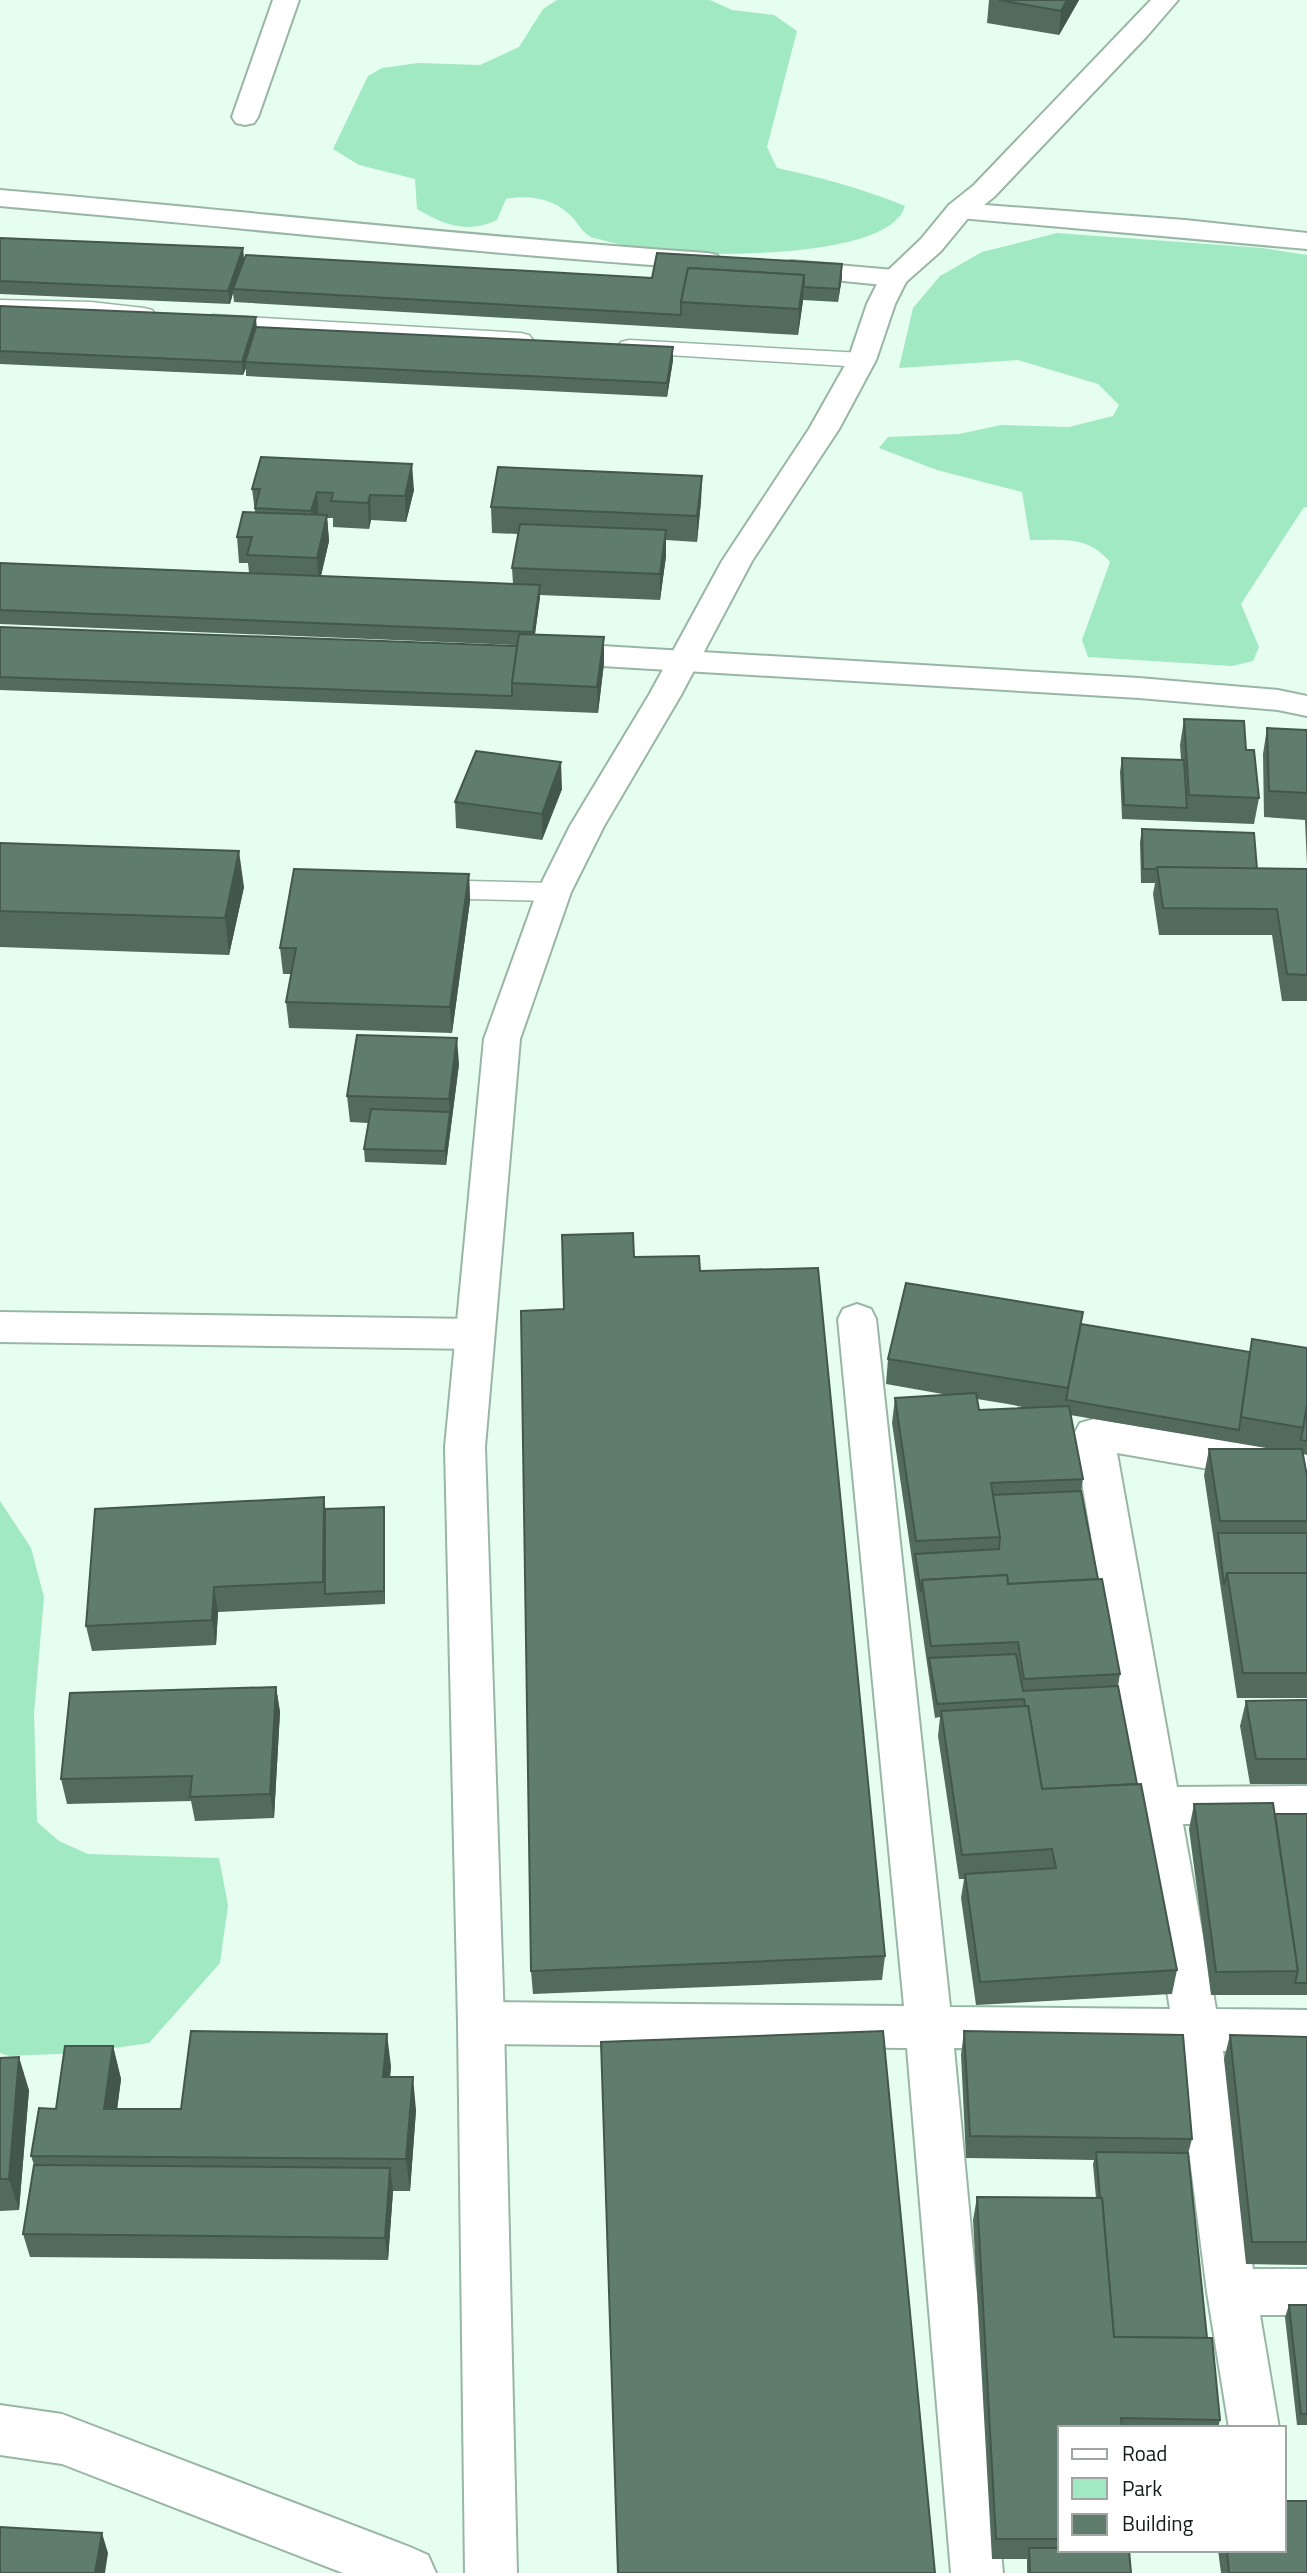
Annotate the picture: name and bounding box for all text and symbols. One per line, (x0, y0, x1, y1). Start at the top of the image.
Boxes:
legend (1058, 2426, 1286, 2552)
text: Road (1122, 2437, 1167, 2469)
text: Park (1122, 2472, 1162, 2504)
text: Building (1122, 2507, 1194, 2539)

